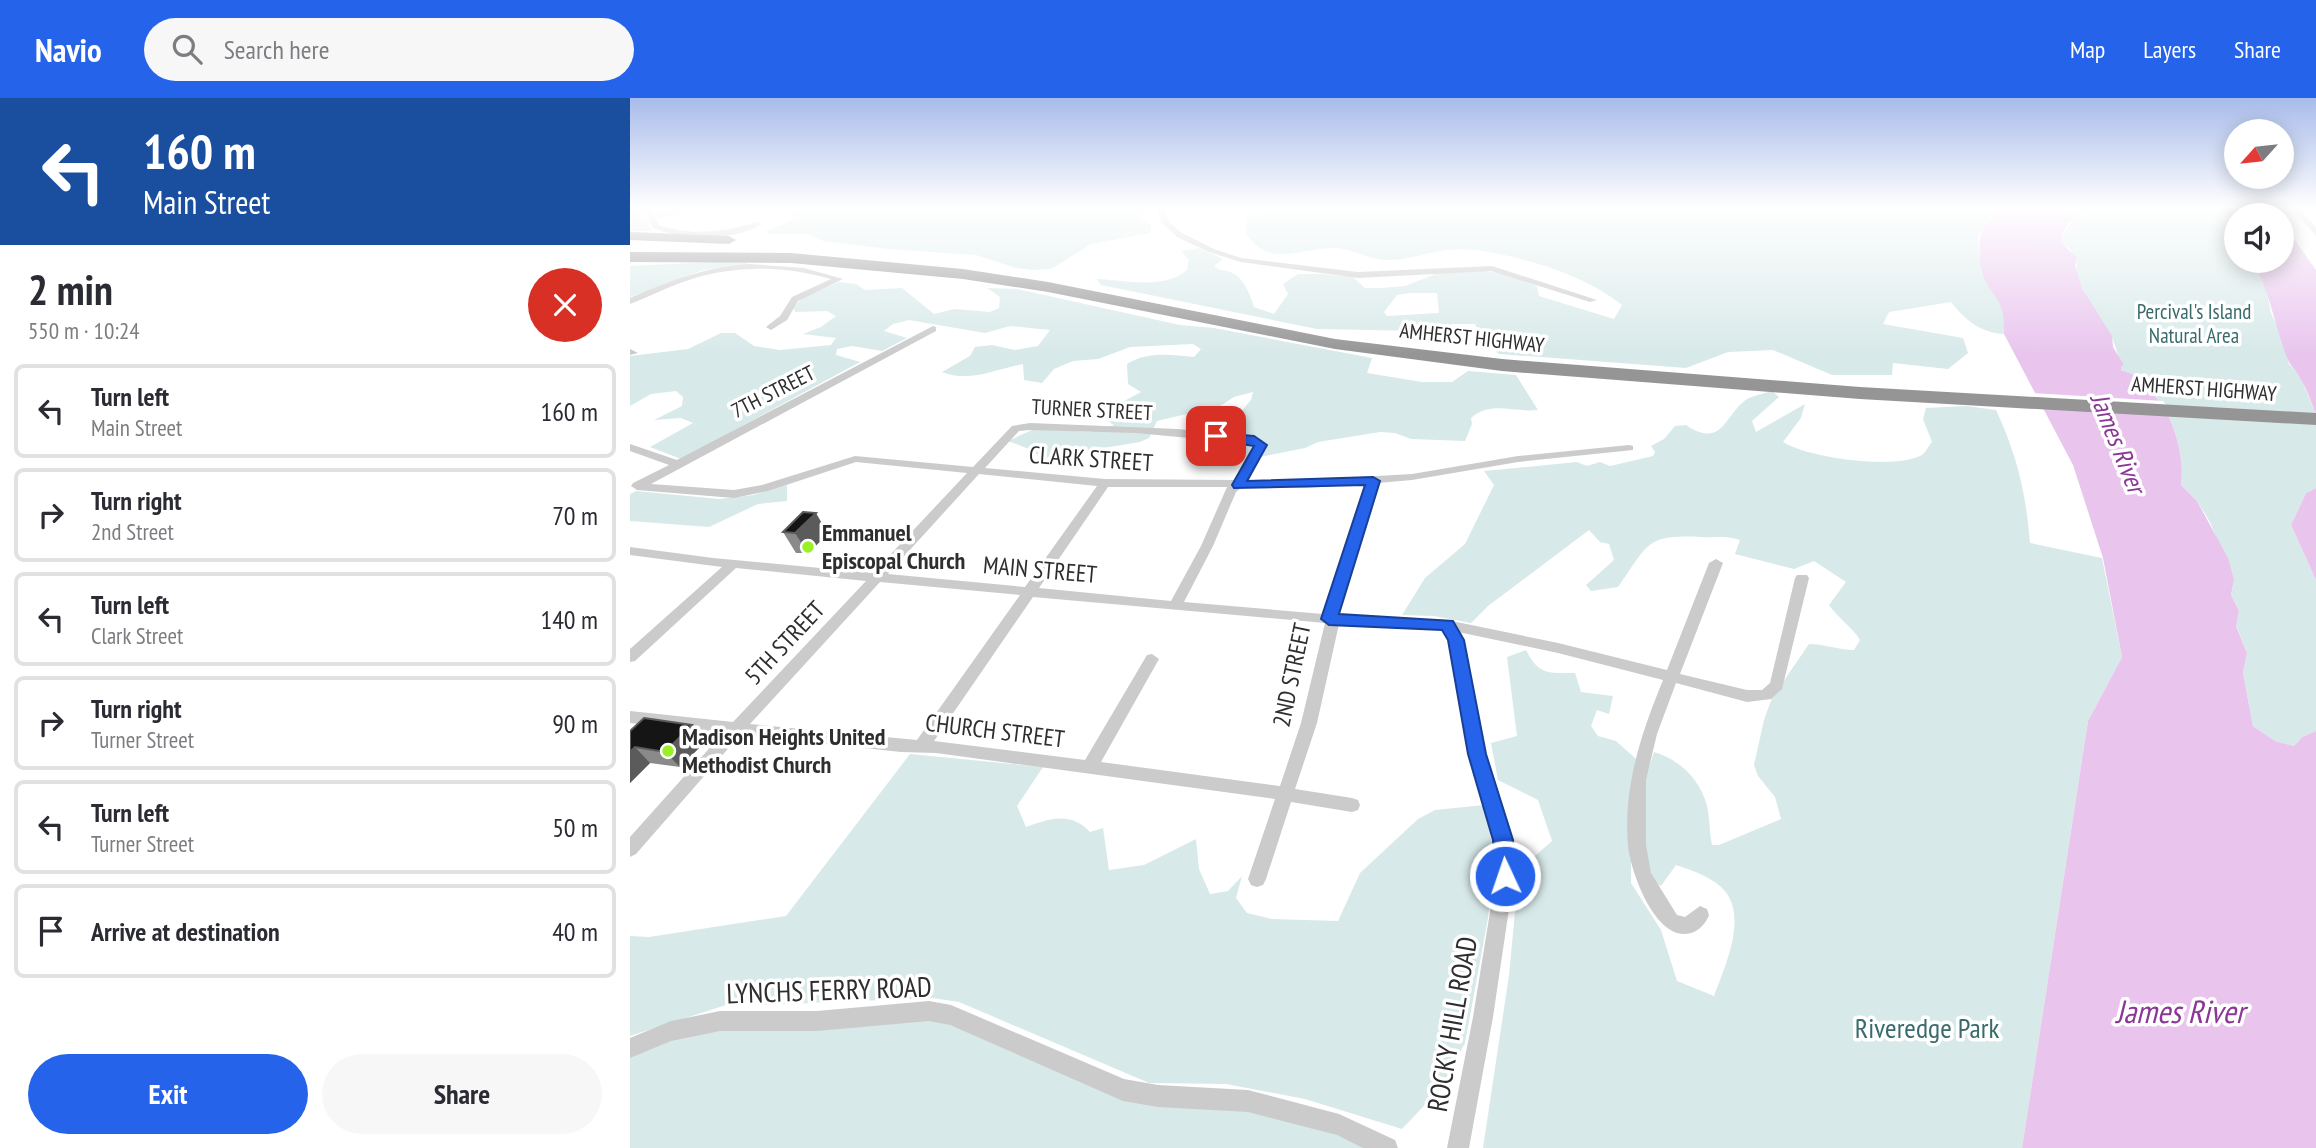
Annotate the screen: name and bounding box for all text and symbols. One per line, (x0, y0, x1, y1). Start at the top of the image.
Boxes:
search box (144, 18, 634, 81)
text: Navio (35, 28, 102, 71)
icon: search (168, 30, 206, 68)
text: Search here (224, 33, 329, 66)
text: Map (2070, 34, 2105, 65)
text: Layers (2143, 34, 2196, 65)
text: Share (2234, 34, 2281, 65)
text: 160 m (143, 119, 256, 183)
north arrow (2224, 119, 2294, 189)
map controls (2224, 119, 2294, 273)
icon: left (28, 126, 119, 217)
text: Main Street (143, 181, 270, 223)
button: sound (2224, 203, 2294, 273)
text: 2 min (28, 262, 113, 317)
button: close (528, 268, 602, 342)
park label: Percival's Island Natural Area (2137, 298, 2251, 349)
text: 550 m · 10:24 (28, 316, 140, 345)
street label: AMHERST HIGHWAY (1398, 316, 1546, 359)
street label: 7TH STREET (726, 359, 820, 424)
street label: AMHERST HIGHWAY (2131, 370, 2278, 407)
text: Turn left (91, 380, 169, 413)
water label: James River (2083, 387, 2155, 501)
icon: left (32, 392, 70, 430)
street label: TURNER STREET (1031, 393, 1154, 426)
text: 160 m (540, 395, 598, 428)
pin (1186, 406, 1246, 466)
text: Main Street (91, 413, 182, 442)
icon: arrive (1197, 417, 1235, 455)
street label: CLARK STREET (1028, 439, 1154, 478)
text: Turn right (91, 484, 182, 517)
icon: right (32, 496, 70, 534)
text: 70 m (552, 499, 598, 532)
text: 2nd Street (91, 517, 174, 546)
place label: Emmanuel Episcopal Church (822, 517, 965, 576)
marker: Emmanuel Episcopal Church (800, 539, 816, 555)
street label: MAIN STREET (982, 549, 1098, 590)
text: Turn left (91, 588, 169, 621)
street label: 5TH STREET (738, 594, 831, 691)
icon: left (32, 600, 70, 638)
text: 140 m (540, 603, 598, 636)
street label: 2ND STREET (1265, 620, 1318, 730)
text: Clark Street (91, 621, 183, 650)
text: Turn right (91, 692, 182, 725)
icon: right (32, 704, 70, 742)
text: 90 m (552, 707, 598, 740)
street label: CHURCH STREET (924, 707, 1067, 754)
place label: Madison Heights United Methodist Church (682, 721, 885, 780)
text: Turner Street (91, 725, 194, 754)
marker: Madison Heights United Methodist Church (660, 743, 676, 759)
text: Turn left (91, 796, 169, 829)
icon: left (32, 808, 70, 846)
text: 50 m (552, 811, 598, 844)
text: Turner Street (91, 829, 194, 858)
position arrow (1468, 839, 1542, 913)
icon: arrive (32, 912, 70, 950)
text: Arrive at destination (91, 915, 280, 948)
text: 40 m (552, 915, 598, 948)
street label: ROCKY HILL ROAD (1418, 933, 1485, 1114)
street label: LYNCHS FERRY ROAD (726, 967, 932, 1012)
water label: James River (2115, 990, 2249, 1032)
park label: Riveredge Park (1855, 1009, 1999, 1046)
button: Exit (28, 1054, 308, 1134)
button: Share (322, 1054, 602, 1134)

